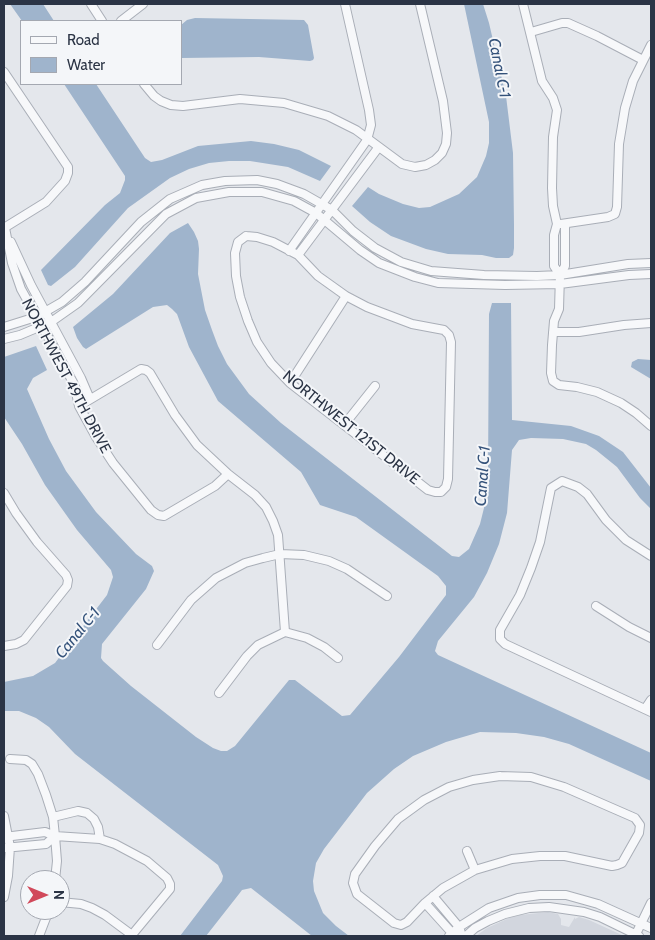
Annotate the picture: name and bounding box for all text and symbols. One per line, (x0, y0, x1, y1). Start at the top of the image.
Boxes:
legend (20, 20, 182, 85)
text: Road (67, 31, 100, 49)
water label: Canal C-1 (484, 36, 514, 100)
text: Water (67, 56, 105, 74)
street label: NORTHWEST 49TH DRIVE (18, 296, 114, 456)
street label: NORTHWEST 121ST DRIVE (279, 367, 423, 489)
water label: Canal C-1 (471, 445, 495, 507)
water label: Canal C-1 (52, 603, 104, 663)
north arrow (20, 870, 70, 920)
text: N (50, 890, 68, 900)

